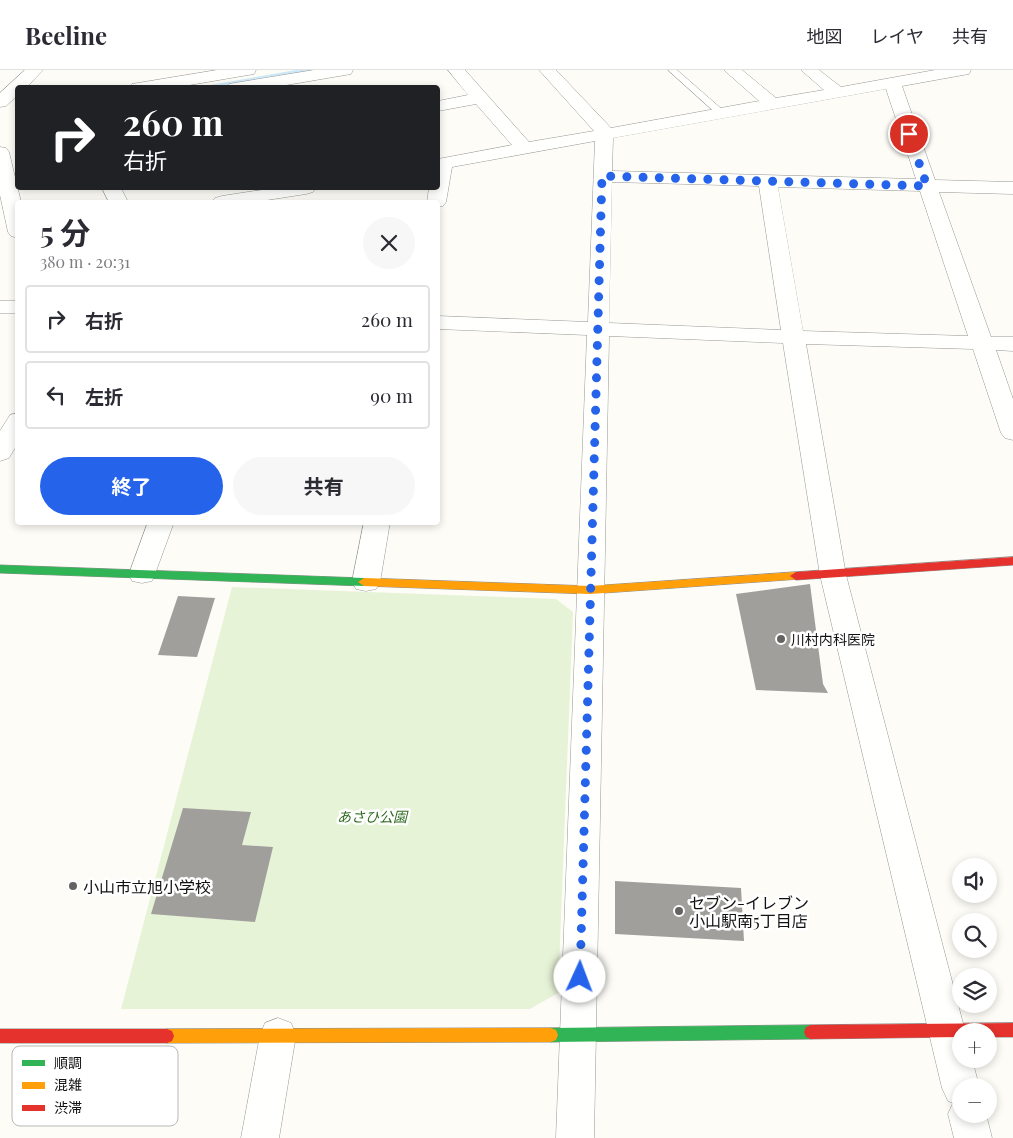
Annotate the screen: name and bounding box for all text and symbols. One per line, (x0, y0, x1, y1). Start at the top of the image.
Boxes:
text: Beeline (25, 19, 107, 51)
text: 地図 (807, 24, 843, 48)
text: レイヤ (871, 24, 924, 48)
text: 共有 (952, 24, 988, 48)
text: 260 m (123, 98, 223, 145)
icon: right (40, 105, 105, 170)
pin (888, 113, 930, 155)
icon: arrive (895, 120, 923, 148)
text: 右折 (123, 145, 167, 175)
text: 5 分 (40, 212, 90, 252)
button: close (363, 217, 415, 269)
text: 380 m · 20:31 (40, 251, 130, 272)
icon: right (42, 305, 70, 333)
text: 260 m (361, 306, 413, 332)
text: 右折 (85, 307, 123, 333)
icon: left (42, 381, 70, 409)
text: 90 m (370, 382, 413, 408)
text: 左折 (85, 383, 123, 409)
button: 終了 (40, 457, 223, 515)
button: 共有 (233, 457, 415, 515)
place label: 川村内科医院 (791, 630, 875, 649)
marker: 川村内科医院 (775, 633, 787, 645)
park label: あさひ公園 (337, 807, 409, 826)
map controls (952, 858, 997, 1123)
button: sound (952, 858, 997, 903)
place label: 小山市立旭小学校 (83, 876, 211, 897)
marker: 小山市立旭小学校 (67, 880, 79, 892)
place label: セブン-イレブン 小山駅南5丁目店 (689, 892, 809, 931)
marker: セブン-イレブン 小山駅南5丁目店 (673, 905, 685, 917)
button: search (952, 913, 997, 958)
position arrow (553, 950, 605, 1002)
button: layers (952, 968, 997, 1013)
button: + (952, 1023, 997, 1068)
legend (12, 1046, 178, 1126)
text: 順調 (54, 1053, 82, 1072)
text: 混雑 (54, 1075, 82, 1094)
button: − (952, 1078, 997, 1123)
text: 渋滞 (54, 1098, 82, 1117)

